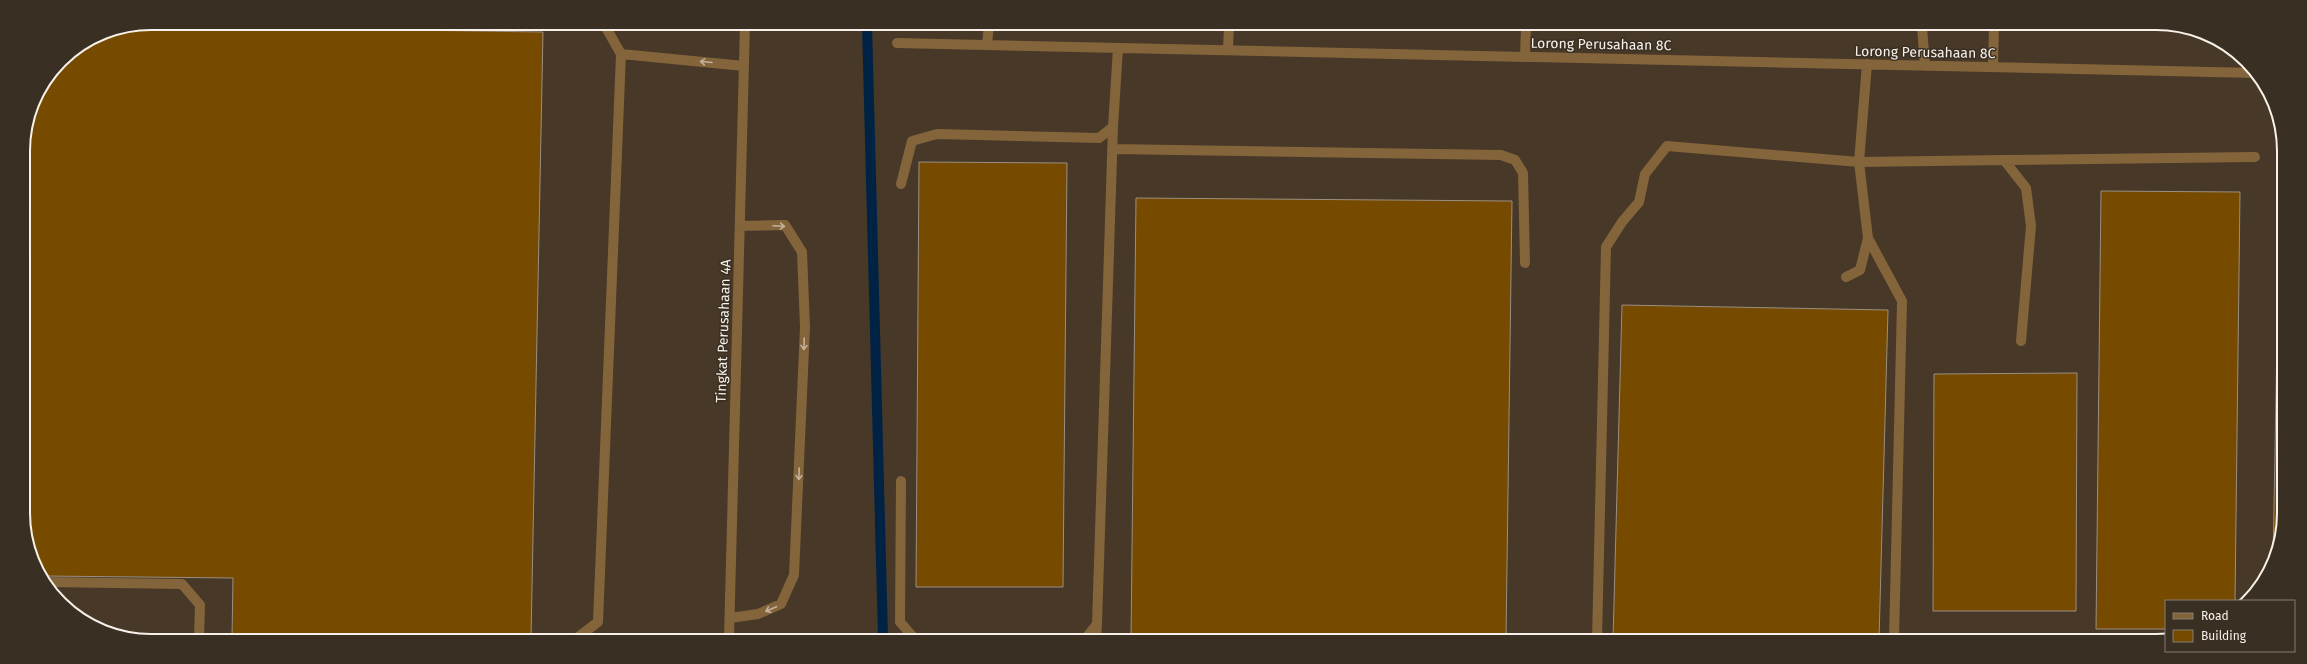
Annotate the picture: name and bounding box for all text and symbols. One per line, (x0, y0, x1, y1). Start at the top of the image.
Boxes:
street label: Lorong Perusahaan 8C (1530, 35, 1672, 54)
street label: Lorong Perusahaan 8C (1854, 43, 1996, 62)
one-way arrow (699, 59, 712, 66)
one-way arrow (772, 222, 785, 229)
street label: Tingkat Perusahaan 4A (712, 259, 735, 403)
one-way arrow (800, 337, 808, 350)
one-way arrow (795, 467, 802, 480)
legend (2165, 600, 2295, 652)
one-way arrow (765, 605, 777, 613)
text: Road (2201, 609, 2229, 623)
text: Building (2201, 629, 2247, 643)

